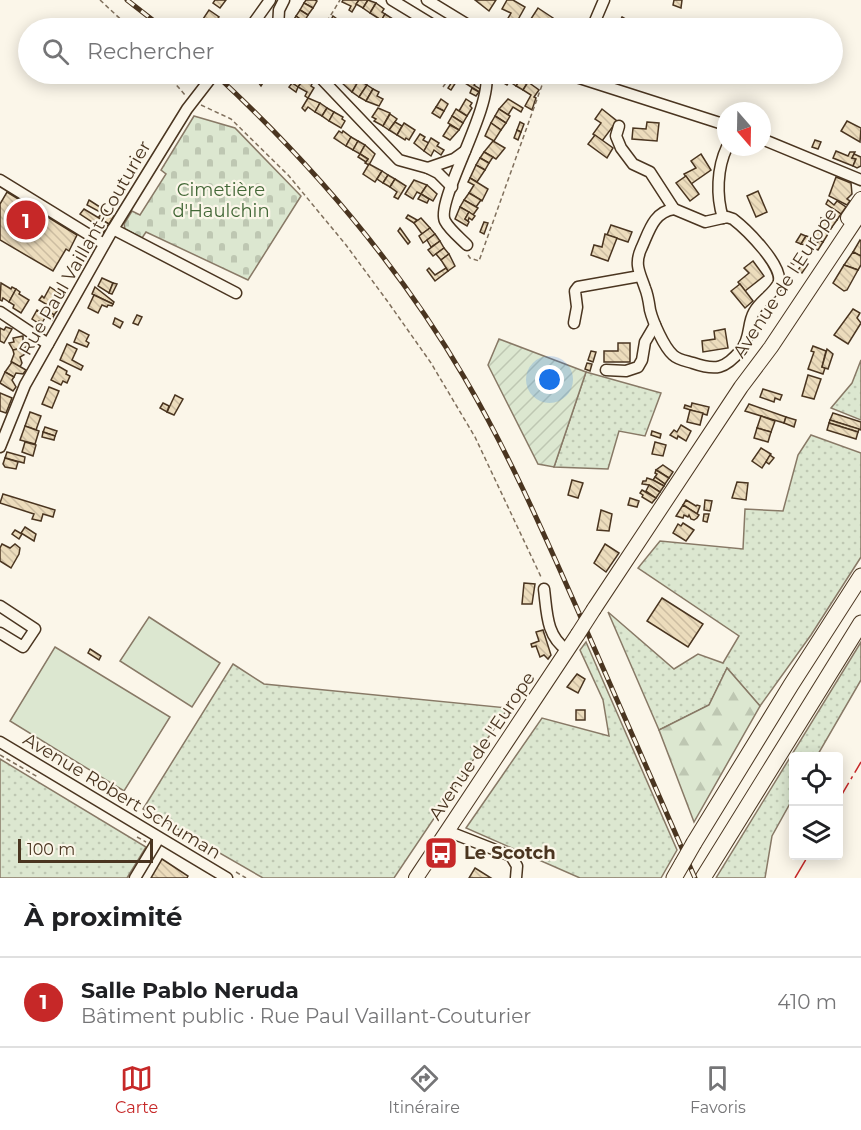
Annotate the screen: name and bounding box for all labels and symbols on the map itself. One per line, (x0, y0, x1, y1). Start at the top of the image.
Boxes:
north arrow (717, 102, 771, 156)
street label: Rue Paul Vaillant-Couturier (14, 137, 156, 359)
park label: Cimetière d'Haulchin (172, 179, 270, 222)
pin: 1 (6, 198, 46, 242)
street label: Avenue de l'Europe (728, 204, 842, 362)
your location (535, 365, 564, 394)
street label: Avenue de l'Europe (424, 668, 540, 824)
street label: Avenue Robert Schuman (19, 728, 225, 864)
bus stop icon: Le Scotch (423, 835, 459, 871)
scale bar (18, 836, 153, 864)
place label: Le Scotch (464, 842, 556, 864)

